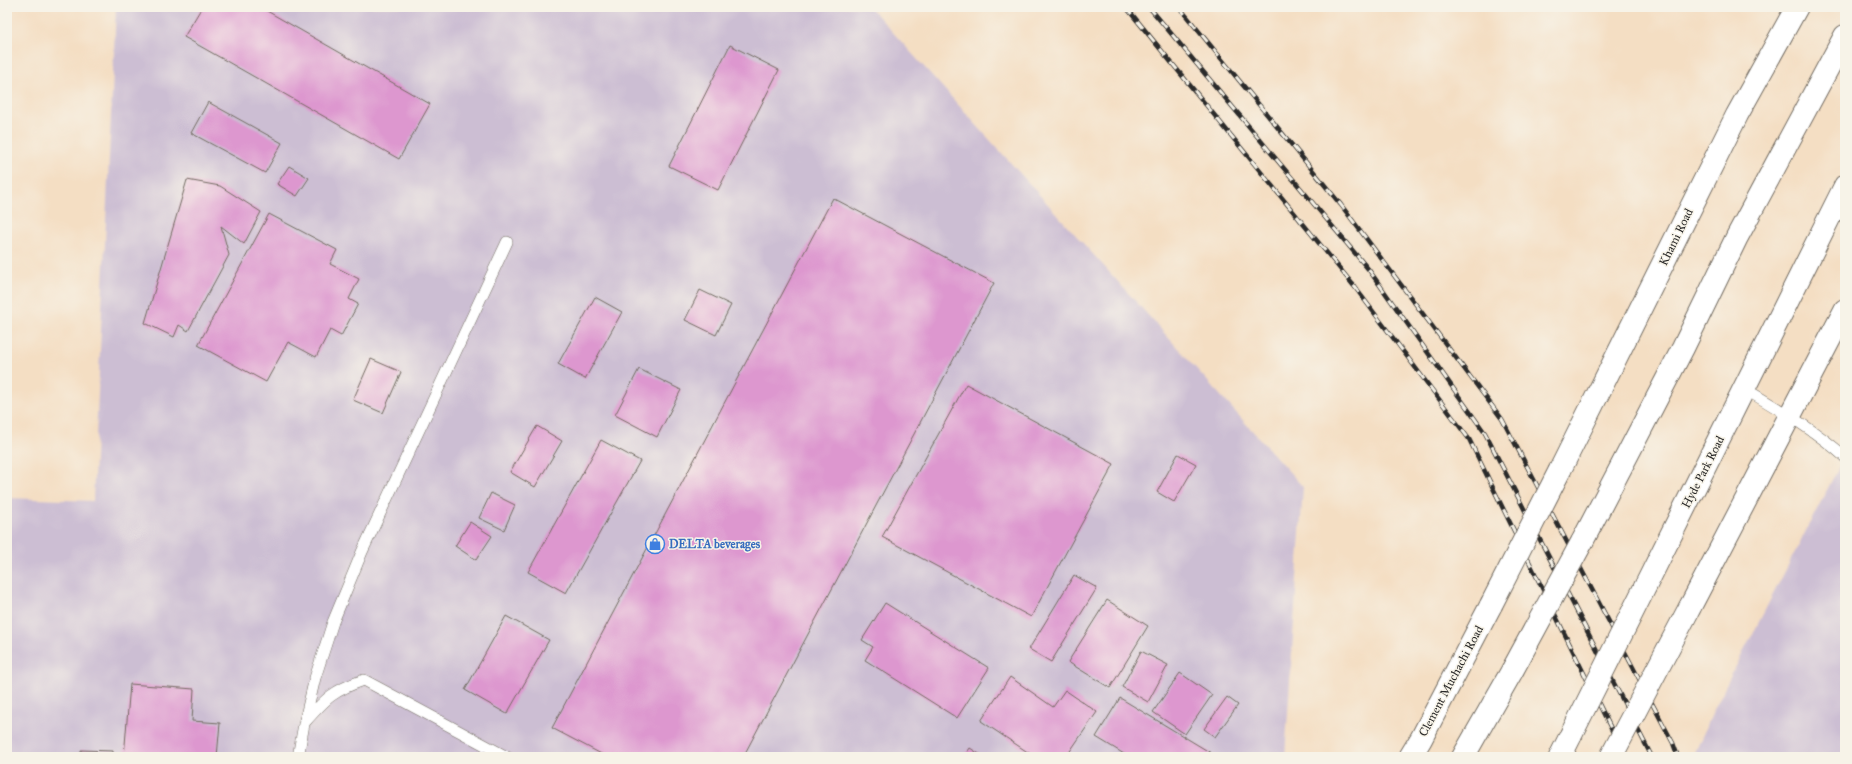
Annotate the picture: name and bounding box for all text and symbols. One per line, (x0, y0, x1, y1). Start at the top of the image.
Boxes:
street label: Khami Road (1656, 206, 1696, 268)
street label: Hyde Park Road (1679, 434, 1727, 510)
shop icon: DELTA beverages (644, 533, 666, 555)
place label: DELTA beverages (669, 537, 761, 552)
street label: Clement Muchachi Road (1416, 623, 1486, 739)

